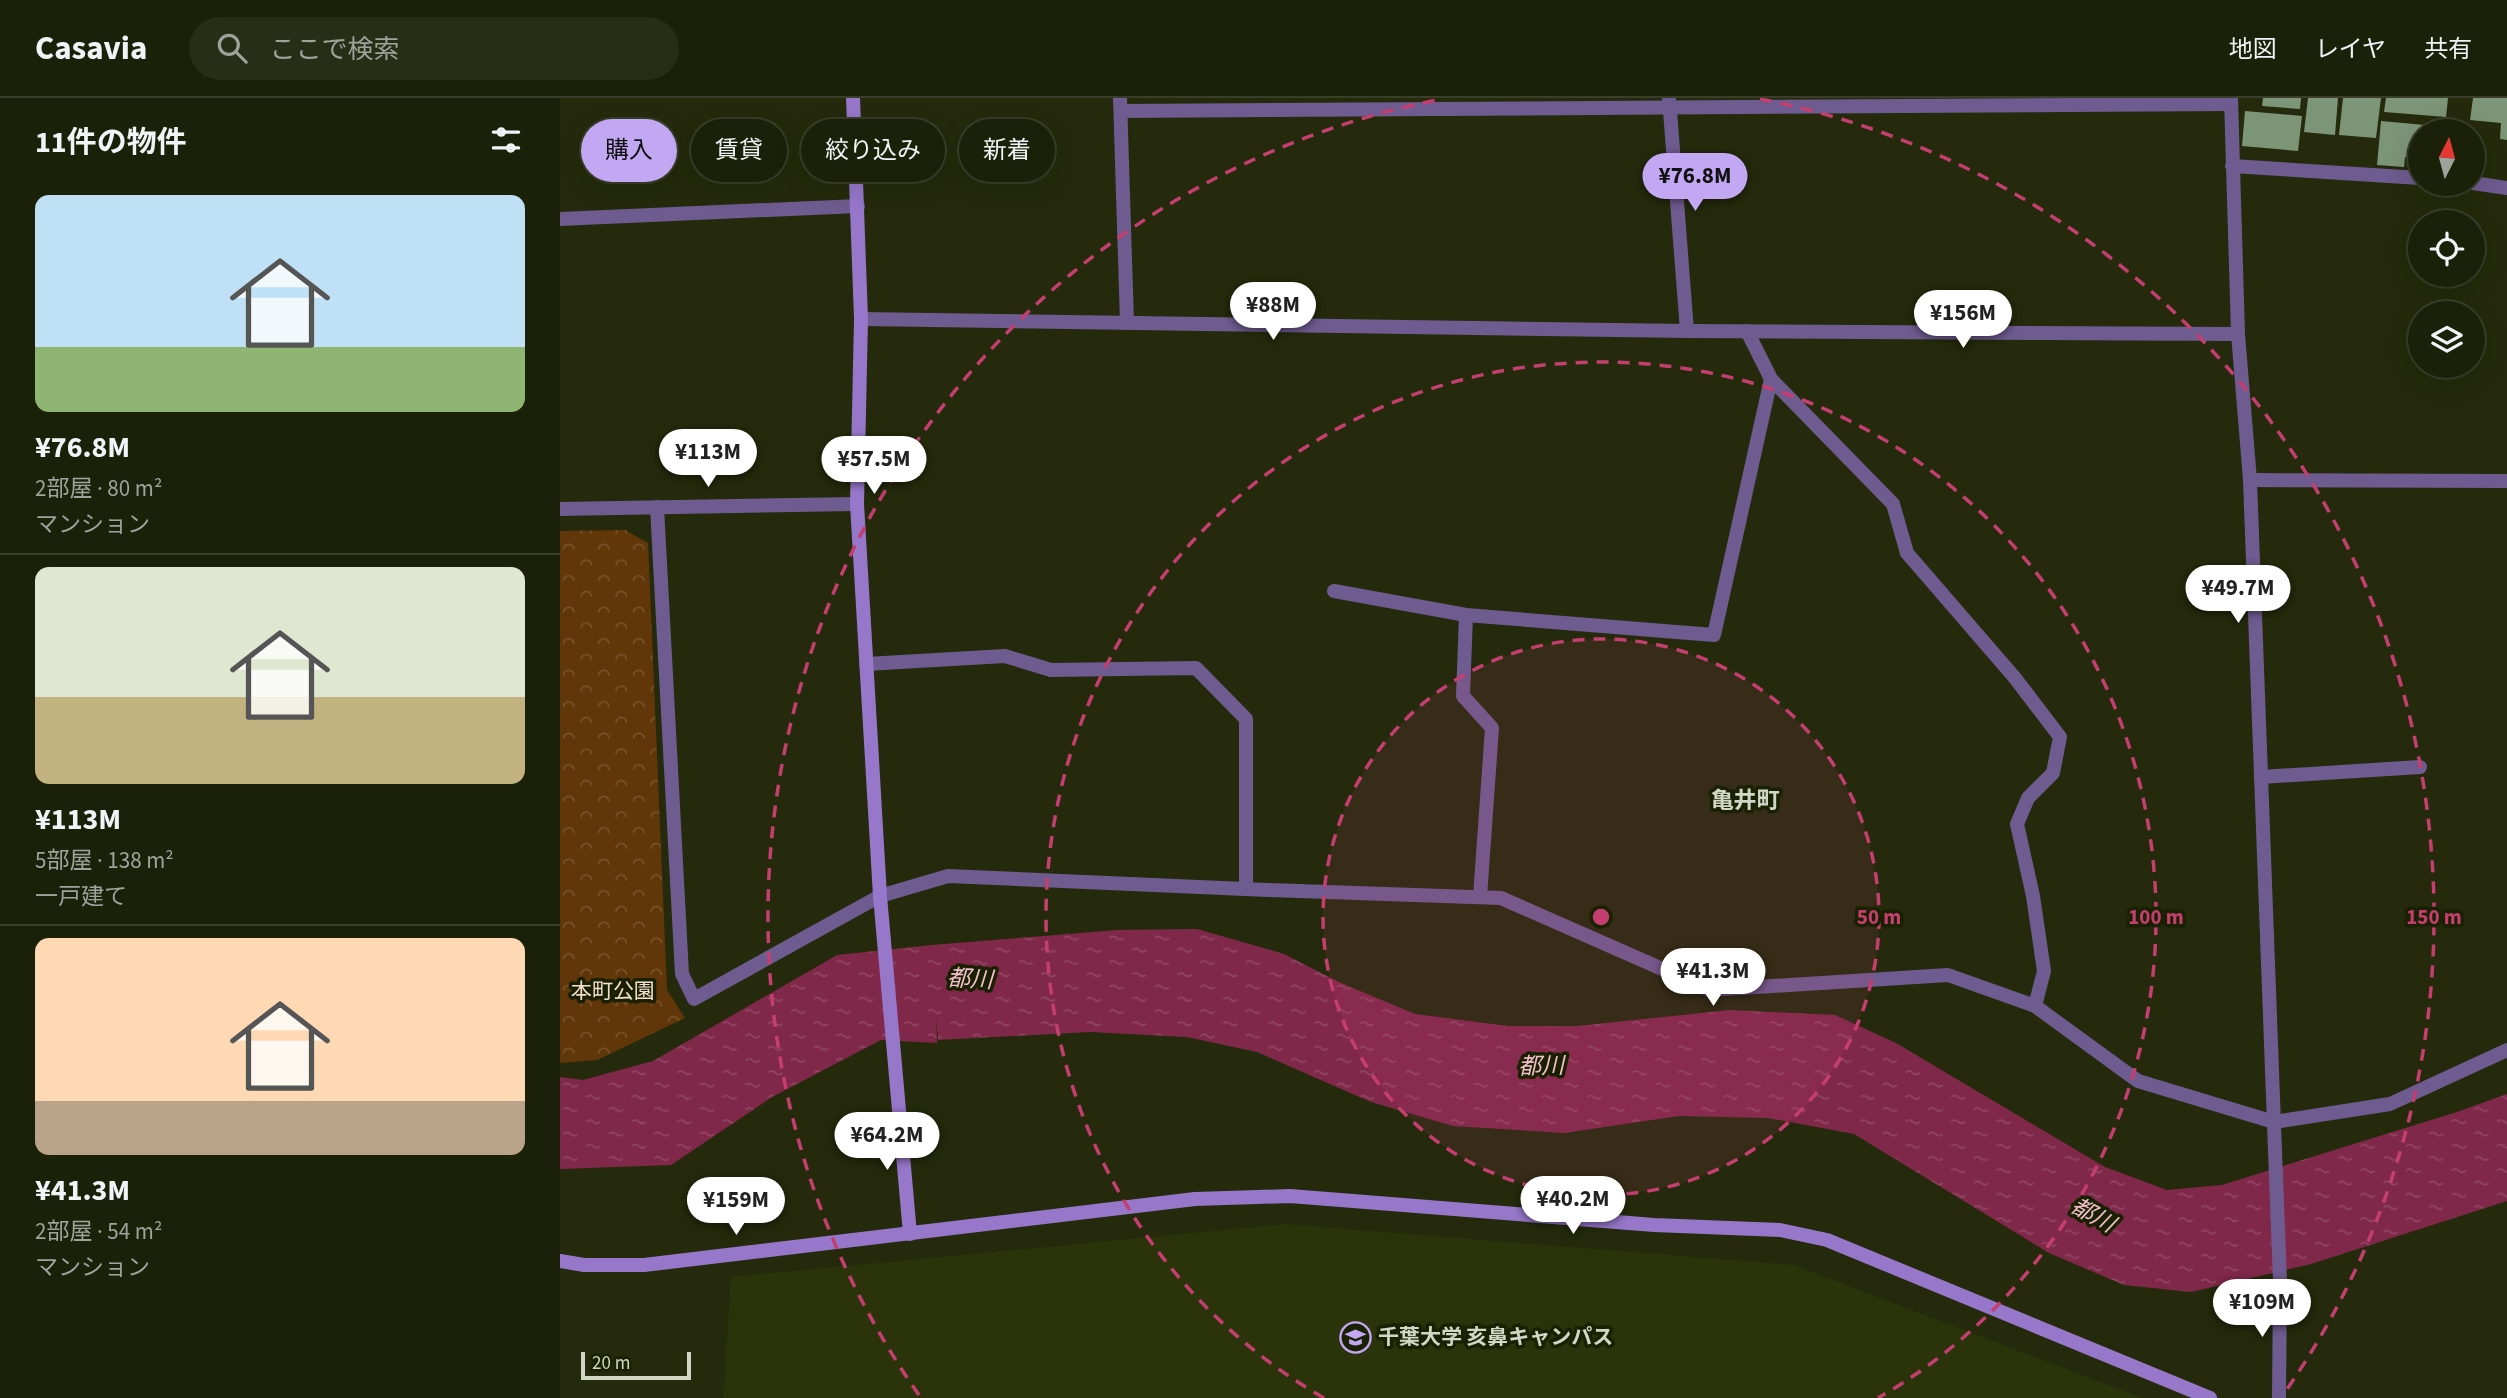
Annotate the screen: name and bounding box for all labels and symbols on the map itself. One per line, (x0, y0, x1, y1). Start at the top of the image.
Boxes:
north arrow (2408, 119, 2485, 196)
pin: ¥76.8M (1638, 153, 1752, 213)
pin: ¥88M (1232, 282, 1314, 342)
pin: ¥156M (1914, 290, 2012, 350)
pin: ¥113M (659, 430, 757, 489)
pin: ¥57.5M (817, 436, 931, 496)
pin: ¥49.7M (2181, 566, 2295, 625)
district label: 亀井町 (1711, 784, 1780, 817)
text: 50 m (1857, 902, 1901, 932)
text: 100 m (2128, 902, 2184, 932)
text: 150 m (2406, 902, 2462, 932)
centre of rings (1589, 905, 1613, 929)
pin: ¥41.3M (1656, 948, 1770, 1008)
water label: 都川 (946, 961, 997, 997)
park label: 本町公園 (571, 976, 655, 1006)
water label: 都川 (1518, 1049, 1567, 1083)
pin: ¥64.2M (830, 1112, 944, 1172)
pin: ¥40.2M (1516, 1176, 1630, 1236)
pin: ¥159M (687, 1178, 785, 1237)
water label: 都川 (2065, 1189, 2124, 1242)
pin: ¥109M (2213, 1280, 2311, 1339)
school or university icon: 千葉大学 亥鼻キャンパス (1338, 1320, 1372, 1354)
place label: 千葉大学 亥鼻キャンパス (1378, 1322, 1613, 1352)
scale bar (581, 1349, 691, 1381)

